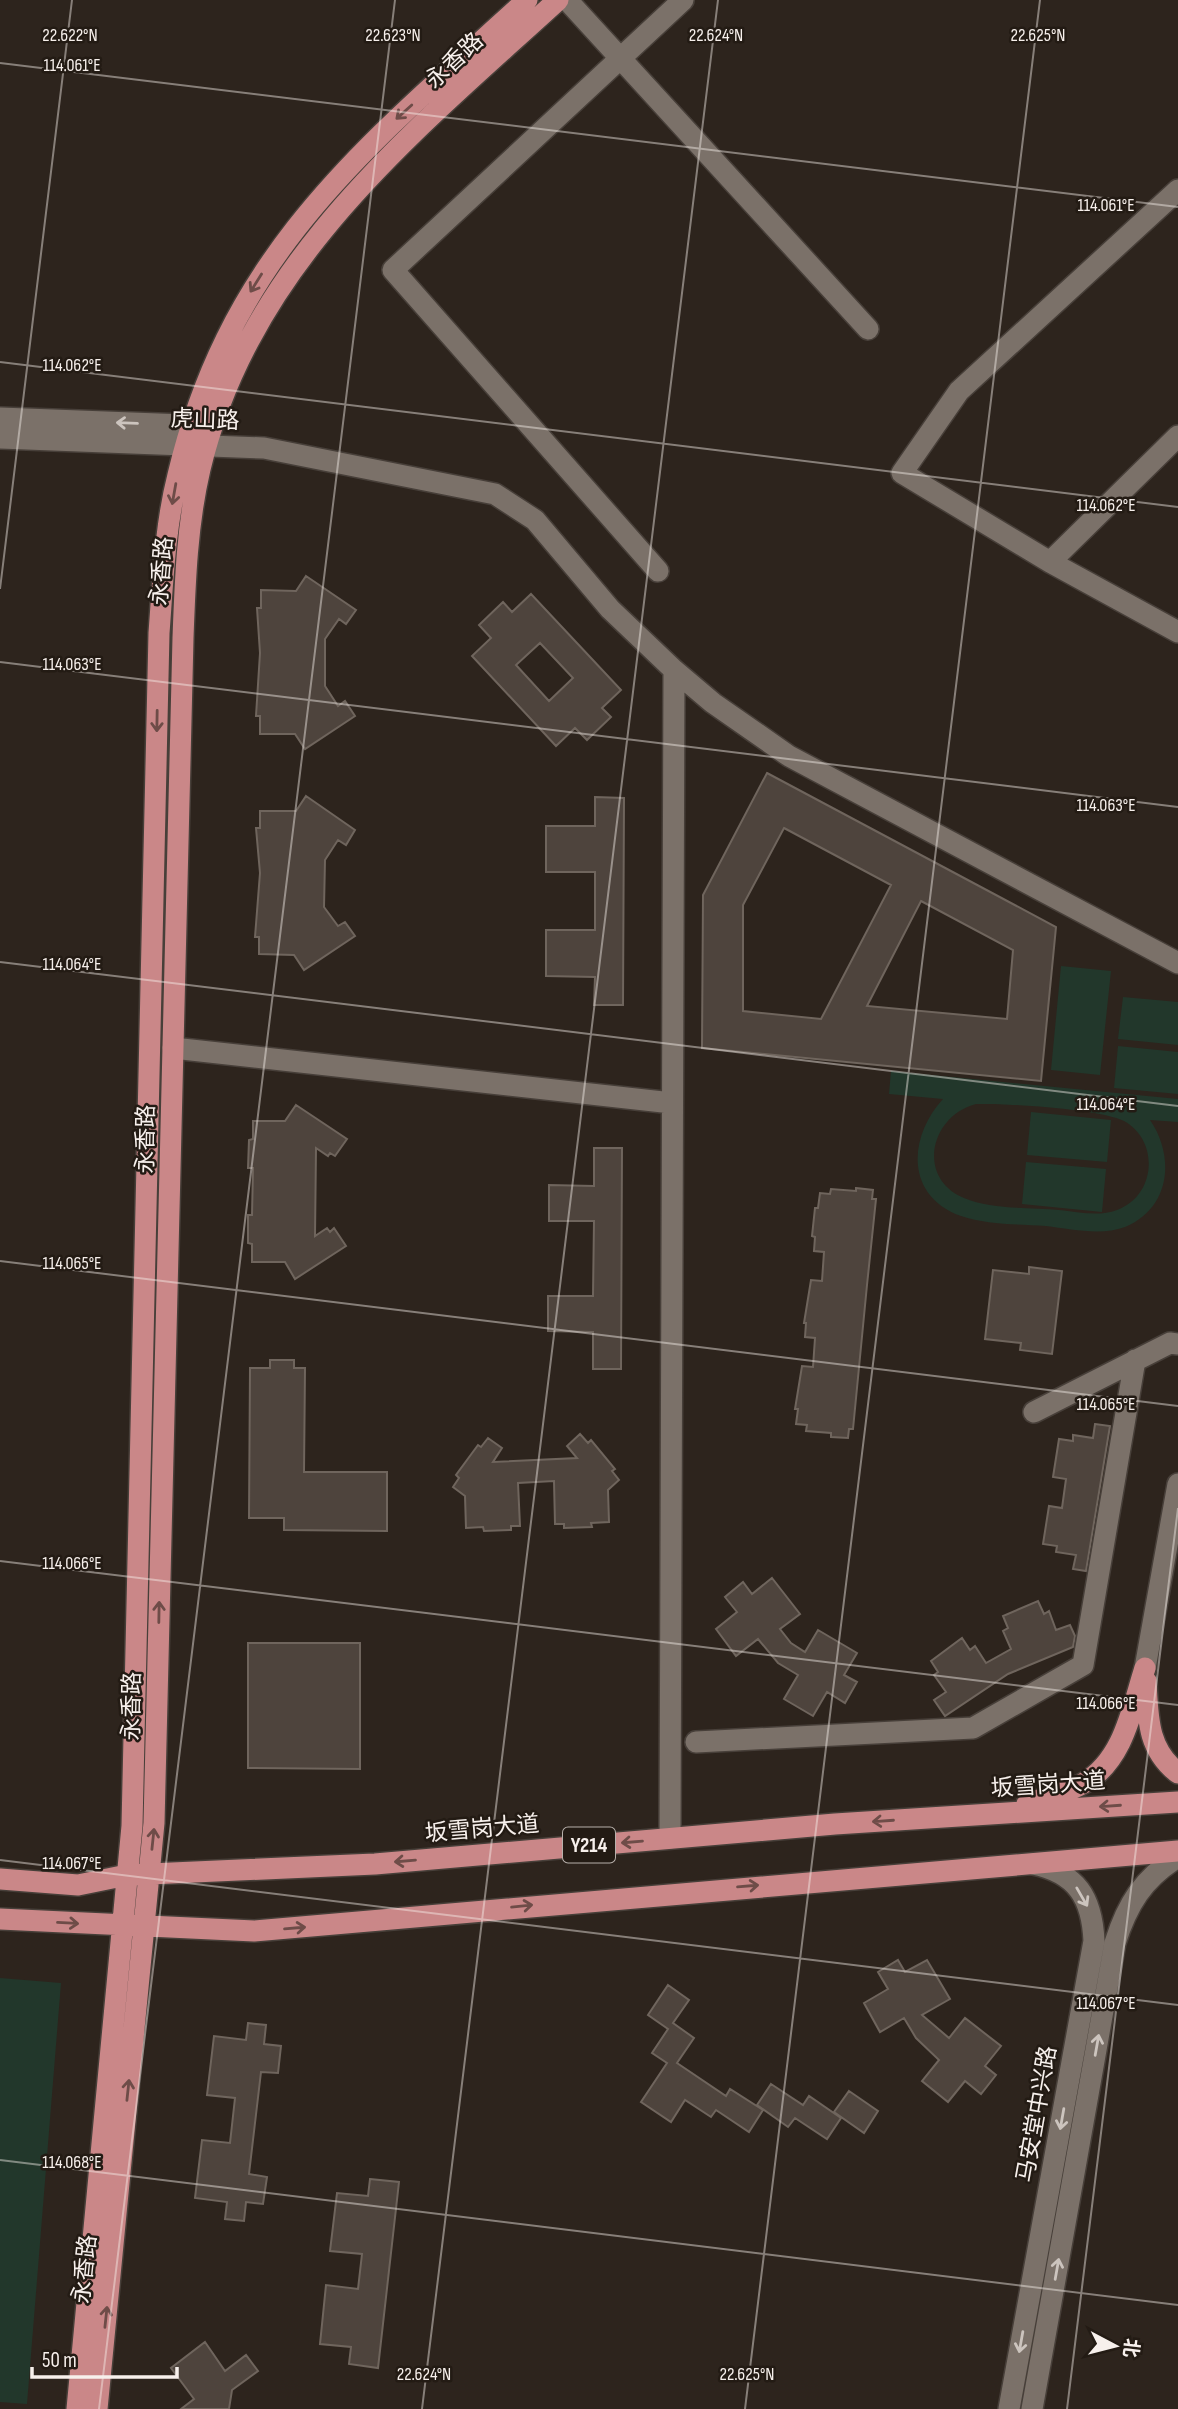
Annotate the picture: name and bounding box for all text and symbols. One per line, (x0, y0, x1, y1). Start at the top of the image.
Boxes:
text: 22.622°N (42, 25, 98, 46)
text: 22.623°N (365, 25, 421, 46)
text: 22.624°N (689, 25, 743, 46)
text: 22.625°N (1010, 25, 1066, 46)
street label: 永香路 (420, 27, 489, 94)
text: 114.061°E (43, 55, 101, 76)
one-way arrow (395, 104, 413, 120)
text: 114.061°E (1077, 195, 1135, 216)
one-way arrow (249, 273, 263, 293)
text: 114.062°E (42, 355, 102, 376)
street label: 虎山路 (170, 405, 240, 435)
one-way arrow (116, 416, 139, 429)
one-way arrow (167, 482, 180, 505)
text: 114.062°E (1076, 495, 1136, 516)
street label: 永香路 (145, 535, 179, 607)
text: 114.063°E (42, 654, 102, 675)
one-way arrow (150, 709, 164, 732)
text: 114.063°E (1076, 795, 1136, 816)
text: 114.064°E (43, 954, 101, 975)
text: 114.064°E (1077, 1094, 1135, 1115)
street label: 永香路 (131, 1104, 161, 1174)
text: 114.065°E (43, 1253, 101, 1274)
text: 114.065°E (1077, 1394, 1135, 1415)
text: 114.066°E (42, 1553, 102, 1574)
one-way arrow (153, 1601, 166, 1624)
street label: 永香路 (117, 1671, 147, 1741)
text: 114.066°E (1076, 1693, 1136, 1714)
street label: 坂雪岗大道 (990, 1767, 1106, 1803)
one-way arrow (1099, 1799, 1122, 1812)
street label: 坂雪岗大道 (424, 1810, 541, 1848)
one-way arrow (872, 1815, 895, 1828)
road number: Y214 (563, 1828, 615, 1862)
one-way arrow (147, 1829, 160, 1851)
one-way arrow (621, 1836, 644, 1849)
text: 114.067°E (42, 1853, 102, 1874)
one-way arrow (394, 1855, 417, 1868)
one-way arrow (737, 1879, 759, 1892)
one-way arrow (1075, 1886, 1089, 1906)
one-way arrow (510, 1899, 533, 1912)
one-way arrow (56, 1917, 79, 1930)
one-way arrow (284, 1921, 306, 1934)
text: 114.067°E (1076, 1993, 1136, 2014)
one-way arrow (1091, 2035, 1104, 2057)
street label: 马安堂中兴路 (1011, 2044, 1063, 2185)
one-way arrow (122, 2079, 135, 2102)
one-way arrow (1055, 2107, 1068, 2130)
text: 114.068°E (42, 2152, 102, 2173)
street label: 永香路 (67, 2233, 103, 2305)
one-way arrow (1051, 2259, 1064, 2281)
one-way arrow (100, 2306, 113, 2329)
north arrow (1080, 2311, 1150, 2381)
one-way arrow (1014, 2330, 1027, 2353)
scale bar (32, 2336, 177, 2380)
text: 北 (1118, 2337, 1143, 2359)
text: 50 m (42, 2348, 77, 2373)
text: 22.624°N (397, 2364, 451, 2385)
text: 22.625°N (719, 2364, 775, 2385)

